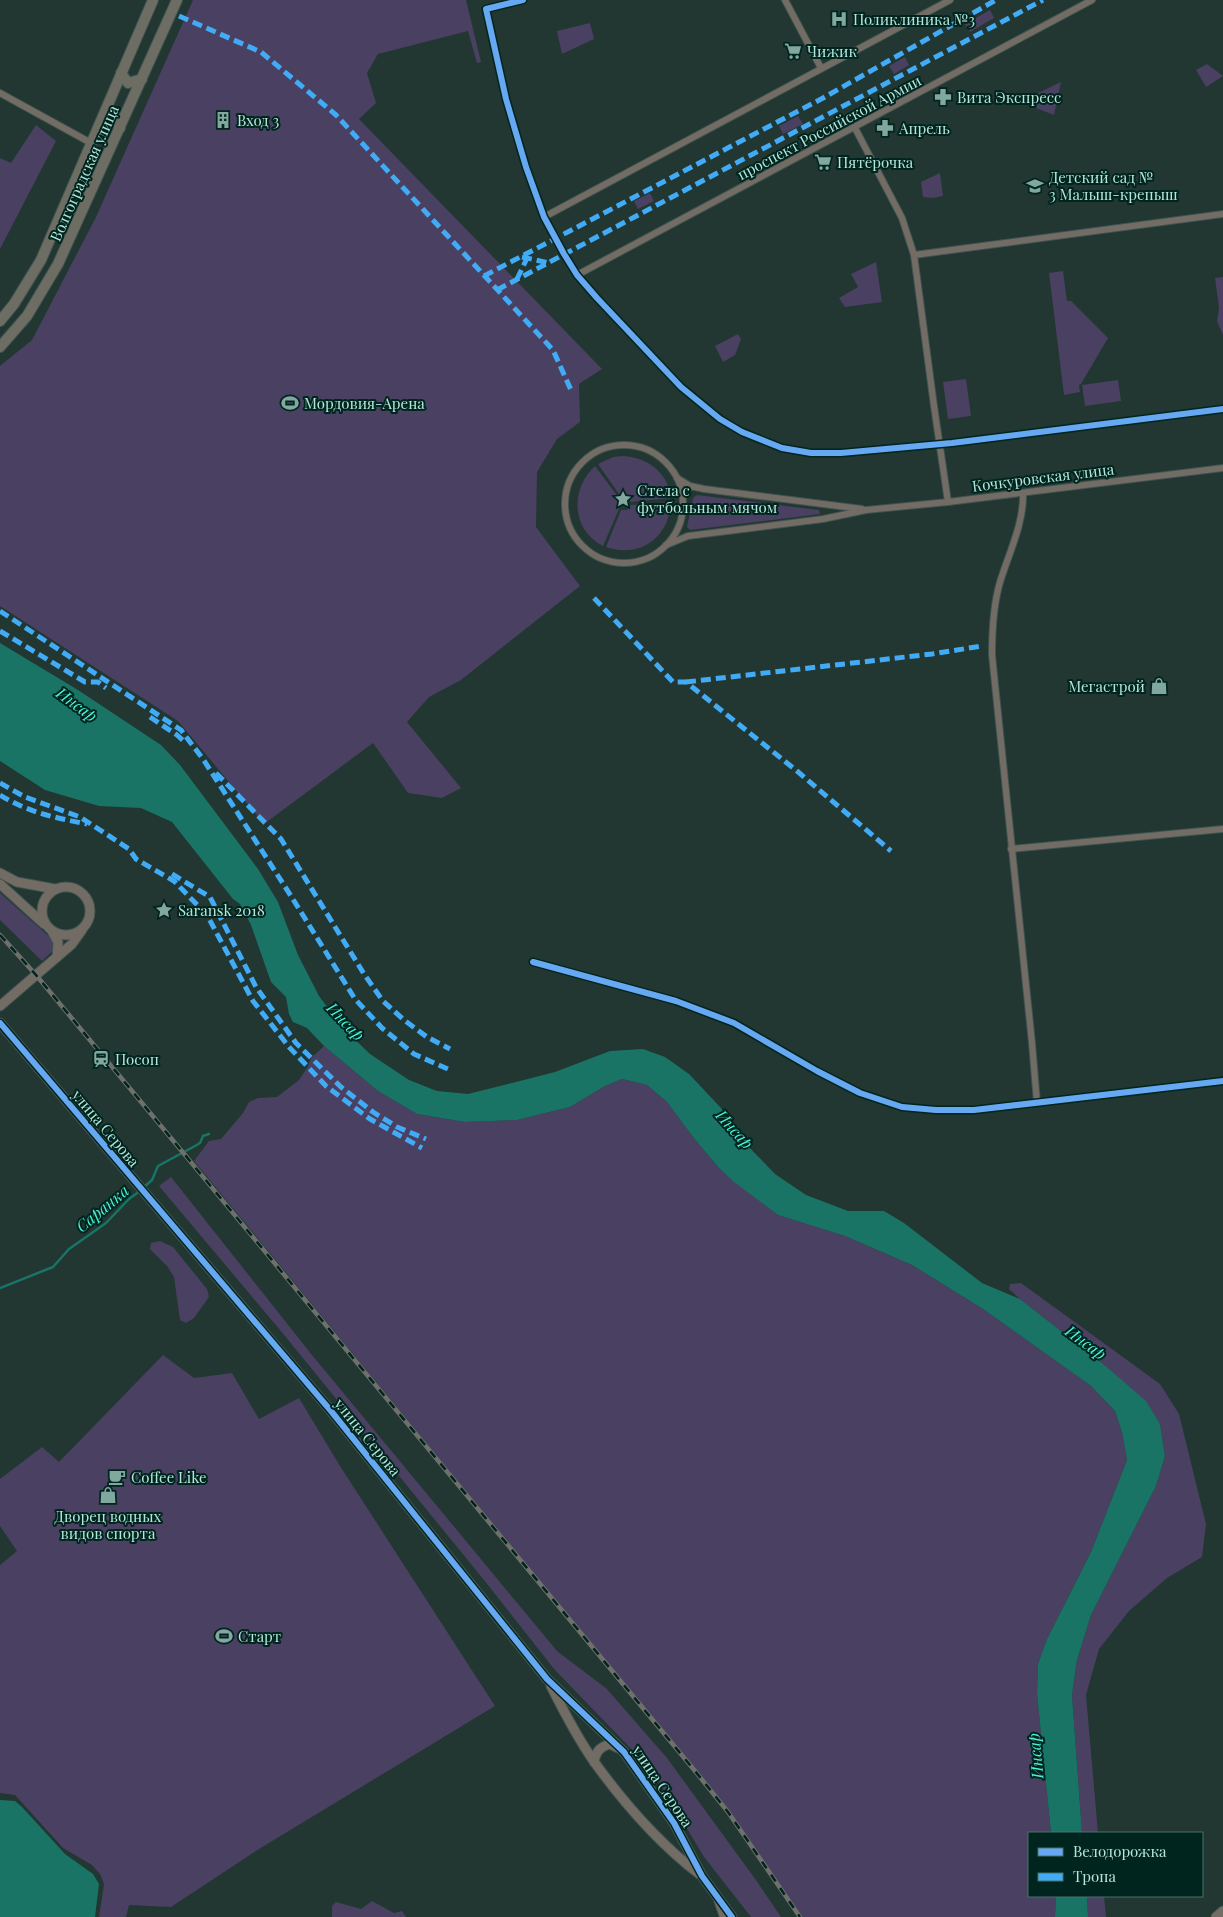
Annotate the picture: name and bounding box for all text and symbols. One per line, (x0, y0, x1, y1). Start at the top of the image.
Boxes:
hospital icon: Поликлиника №3 (829, 9, 849, 29)
place label: Поликлиника №3 (853, 9, 975, 29)
supermarket icon: Чижик (783, 41, 803, 61)
place label: Чижик (807, 41, 858, 61)
street label: проспект Российской Армии (734, 70, 924, 184)
pharmacy icon: Вита Экспресс (933, 87, 953, 107)
place label: Вита Экспресс (957, 87, 1061, 107)
street label: Волгоградская улица (45, 101, 123, 244)
building icon: Вход 3 (213, 110, 233, 130)
place label: Вход 3 (237, 110, 279, 130)
pharmacy icon: Апрель (875, 118, 895, 138)
place label: Апрель (898, 118, 950, 138)
supermarket icon: Пятёрочка (813, 152, 833, 172)
place label: Пятёрочка (837, 152, 914, 172)
place label: Детский сад № 3 Малыш-крепыш (1049, 167, 1178, 204)
school or university icon: Детский сад № 3 Малыш-крепыш (1025, 176, 1045, 196)
sports icon: Мордовия-Арена (280, 393, 300, 413)
place label: Мордовия-Арена (304, 393, 425, 413)
street label: Кочкуровская улица (971, 458, 1116, 496)
place label: Стела с футбольным мячом (637, 480, 778, 517)
place icon: Стела с футбольным мячом (613, 489, 633, 509)
place label: Мегастрой (1068, 676, 1145, 696)
shop icon: Мегастрой (1149, 676, 1169, 696)
water label: Инсар (51, 681, 102, 726)
place icon: Saransk 2018 (154, 900, 174, 920)
place label: Saransk 2018 (178, 900, 265, 920)
water label: Инсар (322, 997, 370, 1045)
station icon: Посоп (91, 1049, 111, 1069)
place label: Посоп (115, 1049, 159, 1069)
street label: улица Серова (67, 1085, 144, 1171)
water label: Инсар (711, 1104, 758, 1153)
water label: Саранка (71, 1180, 133, 1236)
water label: Инсар (1060, 1319, 1111, 1364)
street label: улица Серова (330, 1393, 406, 1481)
cafe icon: Coffee Like (107, 1467, 127, 1487)
place label: Coffee Like (131, 1467, 207, 1487)
shop icon: Дворец водных видов спорта (98, 1485, 118, 1505)
place label: Дворец водных видов спорта (55, 1506, 162, 1543)
sports icon: Старт (214, 1626, 234, 1646)
place label: Старт (238, 1626, 281, 1646)
water label: Инсар (1023, 1732, 1048, 1781)
street label: улица Серова (628, 1740, 698, 1831)
legend (1028, 1832, 1203, 1897)
text: Велодорожка (1073, 1841, 1167, 1861)
text: Тропа (1073, 1866, 1116, 1886)

